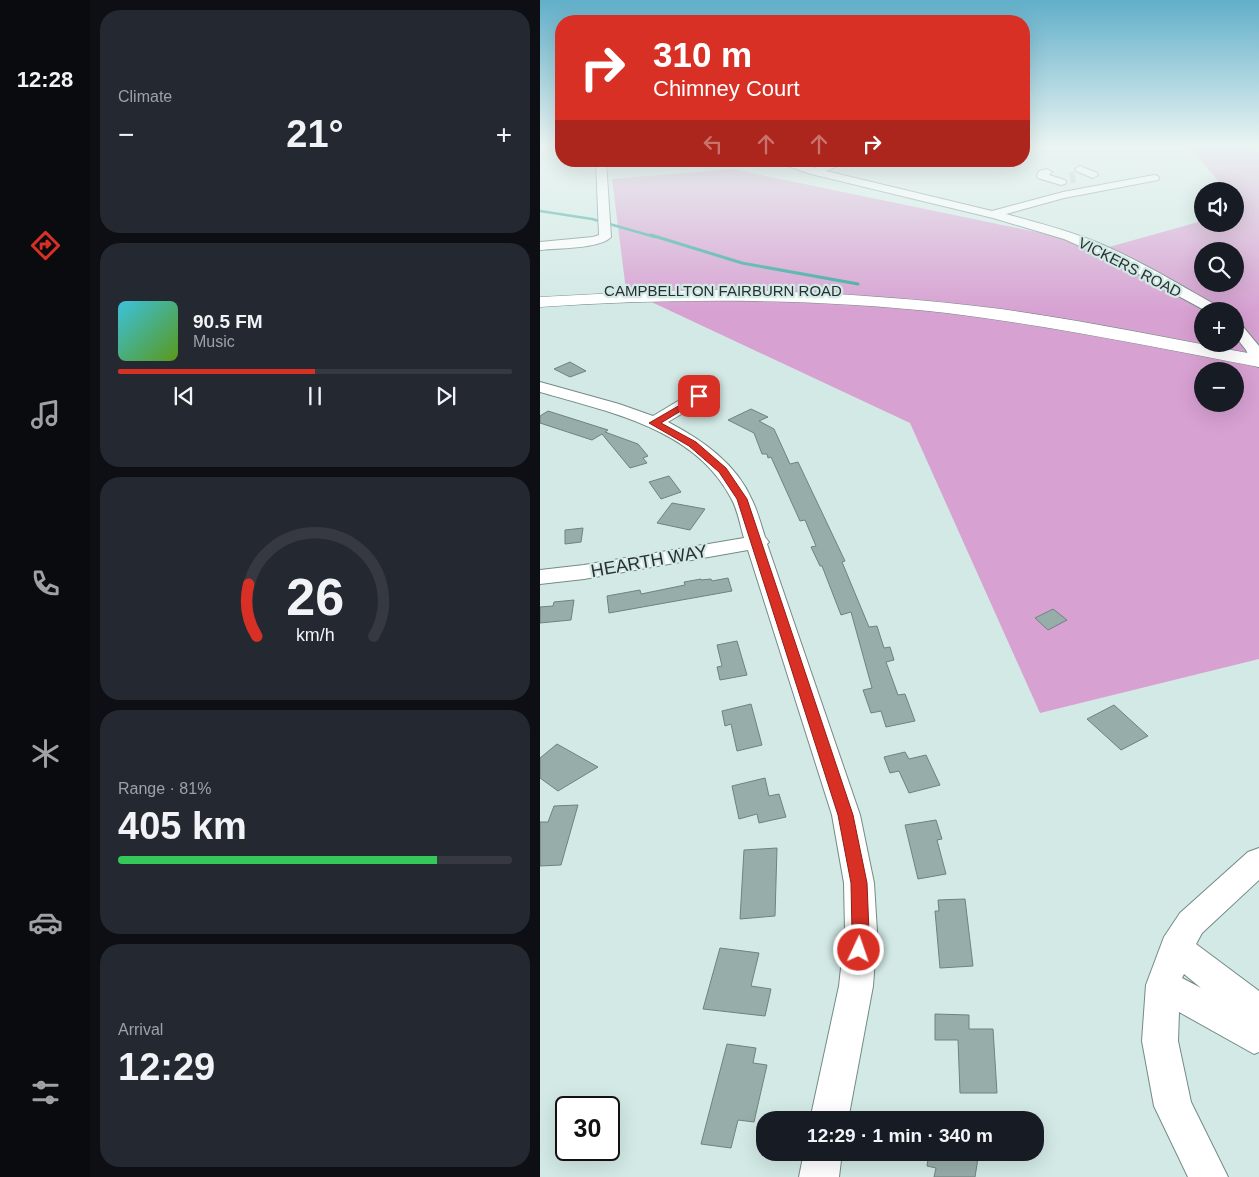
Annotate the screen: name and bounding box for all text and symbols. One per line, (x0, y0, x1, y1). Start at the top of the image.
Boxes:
icon: right (570, 35, 635, 100)
text: 310 m (653, 35, 752, 74)
text: 12:28 (17, 67, 73, 92)
text: Chimney Court (653, 76, 800, 101)
text: Climate (118, 88, 172, 105)
text: 21° (286, 113, 344, 155)
text: − (118, 119, 134, 150)
text: + (496, 119, 512, 150)
icon: left (699, 130, 727, 158)
icon: ahead (752, 130, 780, 158)
icon: ahead (805, 130, 833, 158)
icon: right (858, 130, 886, 158)
map controls (1194, 182, 1244, 412)
button: sound (1194, 182, 1244, 232)
icon: directions (28, 228, 63, 263)
street label: VICKERS ROAD (1076, 234, 1185, 300)
button: search (1194, 242, 1244, 292)
street label: CAMPBELLTON FAIRBURN ROAD (604, 282, 842, 299)
button: + (1194, 302, 1244, 352)
text: 90.5 FM (193, 311, 263, 332)
text: Music (193, 333, 235, 350)
button: − (1194, 362, 1244, 412)
pin (678, 375, 720, 417)
icon: previous (170, 382, 198, 410)
icon: pause (301, 382, 329, 410)
icon: next (432, 382, 460, 410)
icon: arrive (685, 382, 713, 410)
icon: music (28, 397, 63, 432)
street label: HEARTH WAY (589, 541, 709, 581)
icon: phone (28, 566, 63, 601)
text: 26 (286, 568, 344, 626)
text: km/h (296, 625, 334, 645)
icon: climate (28, 736, 63, 771)
text: Range · 81% (118, 780, 211, 797)
text: 405 km (118, 805, 247, 847)
icon: car (28, 905, 63, 940)
position arrow (832, 923, 884, 975)
text: Arrival (118, 1021, 163, 1038)
text: 12:29 (118, 1046, 215, 1088)
icon: filters (28, 1075, 63, 1110)
speed limit sign: 30 (555, 1096, 620, 1161)
text: 12:29 · 1 min · 340 m (807, 1125, 993, 1146)

